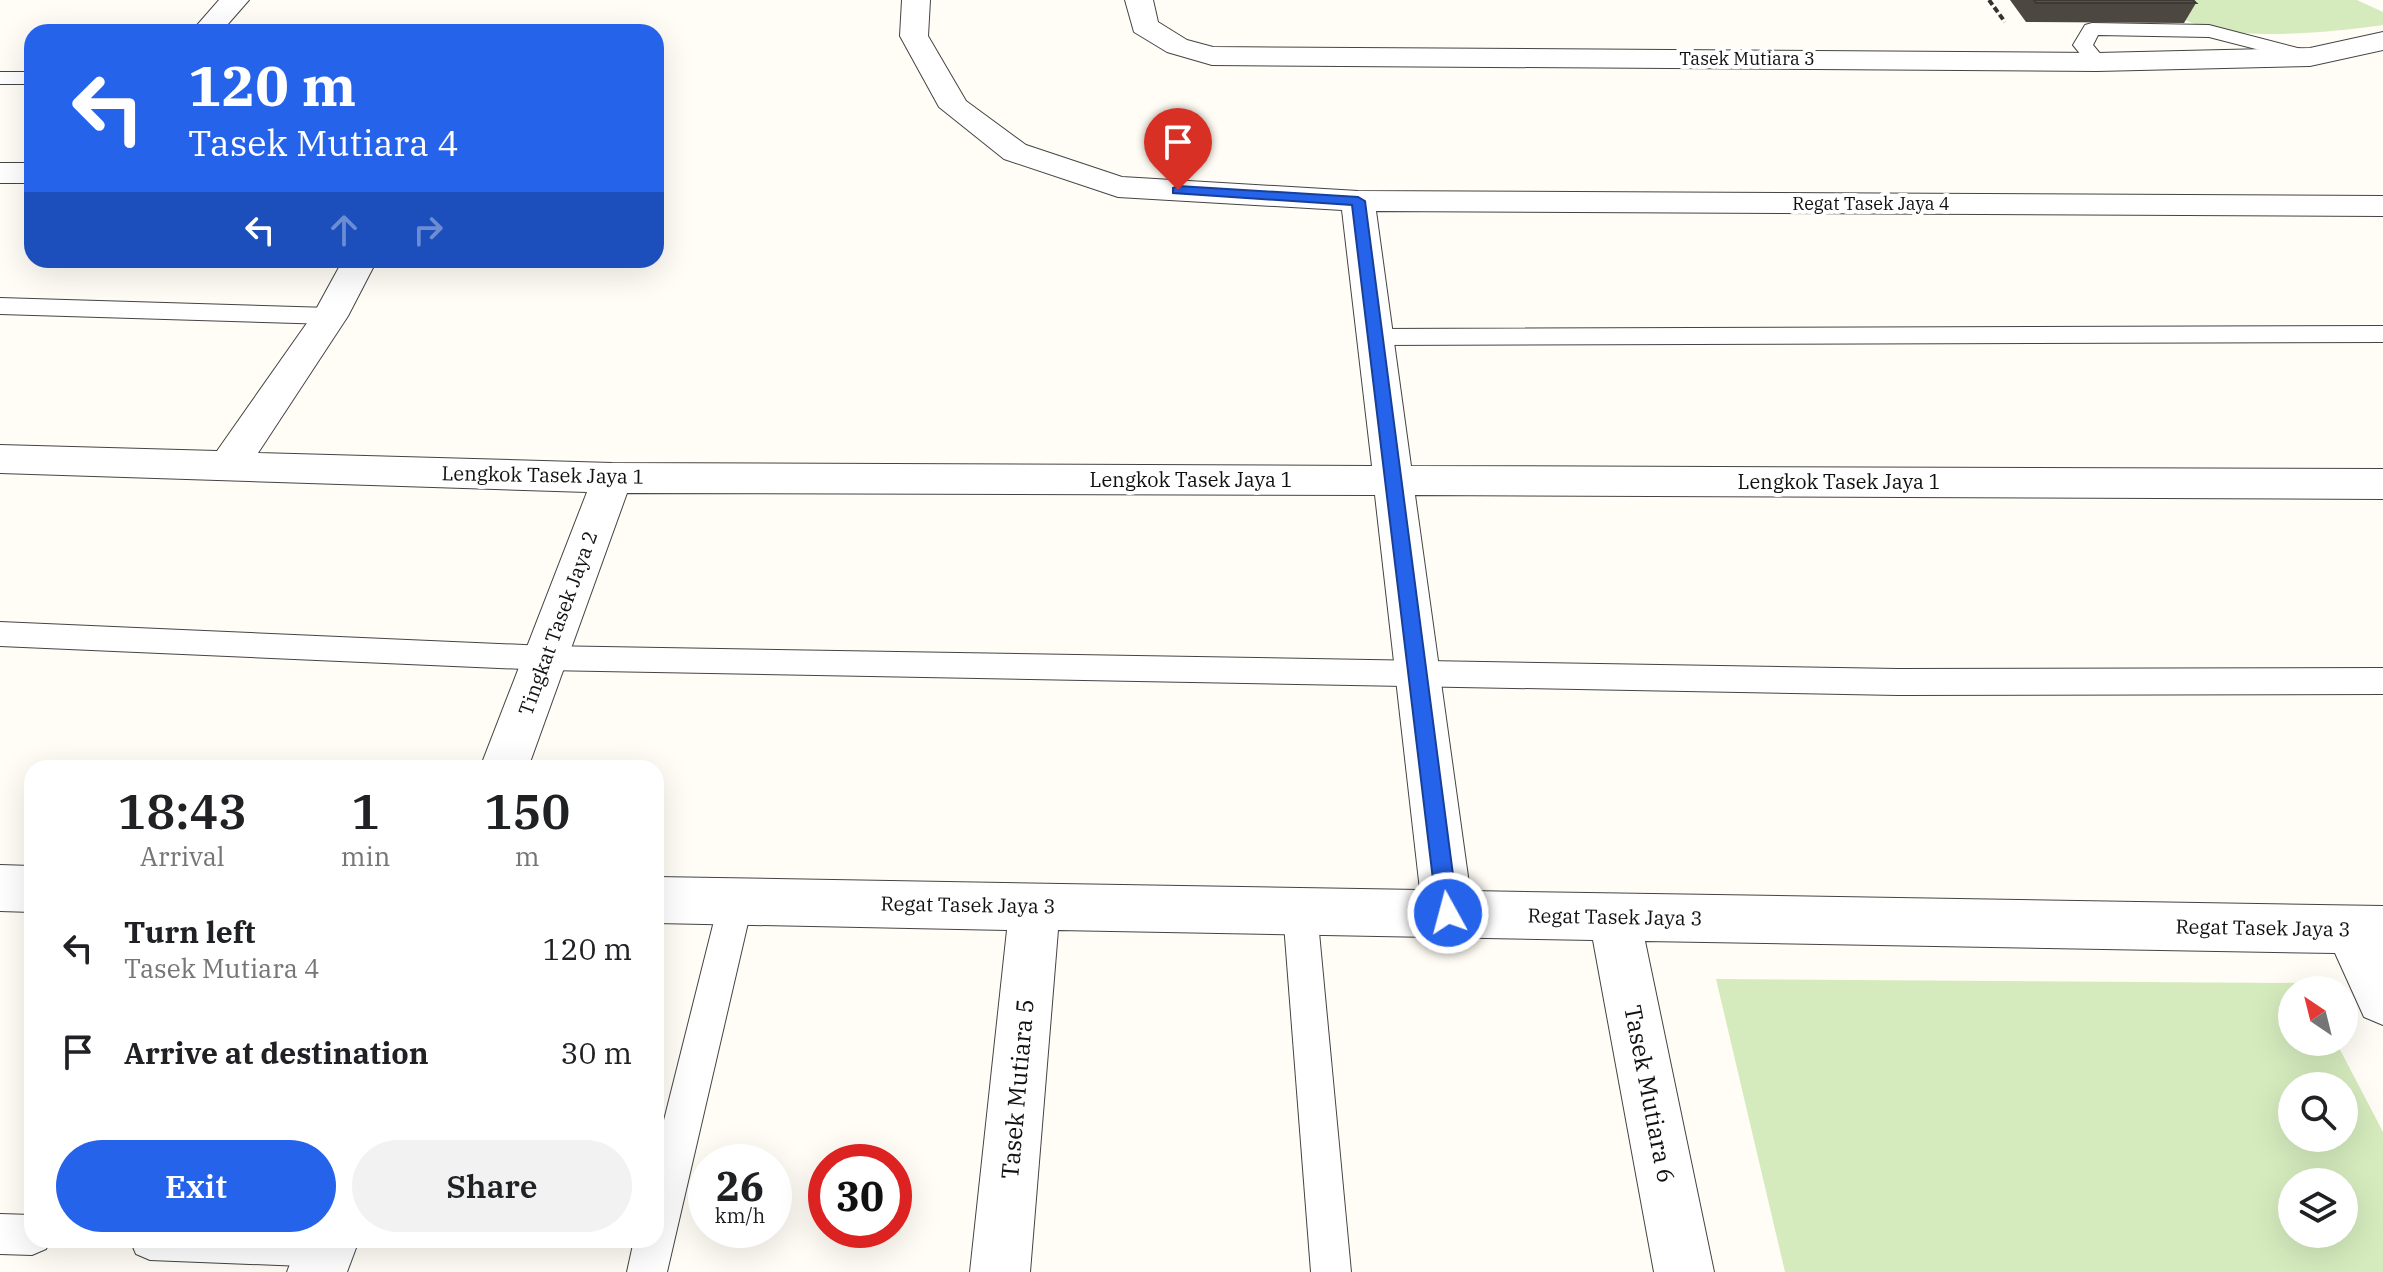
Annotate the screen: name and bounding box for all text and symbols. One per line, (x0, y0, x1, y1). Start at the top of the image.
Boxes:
street label: Tasek Mutiara 3 (1679, 47, 1815, 70)
text: 120 m (188, 49, 356, 121)
icon: left (56, 56, 160, 160)
pin (1144, 108, 1212, 190)
text: Tasek Mutiara 4 (188, 119, 459, 166)
icon: arrive (1156, 120, 1200, 164)
street label: Regat Tasek Jaya 4 (1792, 192, 1950, 215)
icon: left (238, 208, 282, 252)
icon: ahead (322, 208, 366, 252)
icon: right (406, 208, 450, 252)
street label: Lengkok Tasek Jaya 1 (441, 459, 645, 490)
street label: Lengkok Tasek Jaya 1 (1090, 466, 1292, 493)
street label: Lengkok Tasek Jaya 1 (1738, 468, 1940, 495)
street label: Tingkat Tasek Jaya 2 (512, 527, 604, 719)
text: 18:43 (118, 780, 247, 842)
text: 1 (351, 780, 380, 842)
text: 150 (484, 780, 570, 842)
text: Arrival (140, 839, 225, 873)
text: min (341, 839, 390, 873)
text: m (515, 839, 540, 873)
position arrow (1406, 871, 1490, 955)
street label: Regat Tasek Jaya 3 (880, 889, 1056, 920)
street label: Regat Tasek Jaya 3 (1527, 901, 1703, 932)
text: Turn left (124, 912, 256, 951)
street label: Regat Tasek Jaya 3 (2175, 912, 2351, 943)
icon: left (56, 926, 100, 970)
text: 120 m (542, 929, 632, 968)
text: Tasek Mutiara 4 (124, 951, 320, 985)
north arrow (2278, 976, 2358, 1056)
map controls (2278, 976, 2358, 1248)
street label: Tasek Mutiara 5 (993, 998, 1041, 1180)
street label: Tasek Mutiara 6 (1617, 1002, 1683, 1185)
icon: arrive (56, 1030, 100, 1074)
text: Arrive at destination (124, 1033, 429, 1072)
text: 30 m (560, 1033, 632, 1072)
button: search (2278, 1072, 2358, 1152)
button: Exit (56, 1140, 336, 1232)
button: Share (352, 1140, 632, 1232)
speed limit sign: 30 (808, 1144, 912, 1248)
text: 26 (716, 1160, 764, 1212)
button: layers (2278, 1168, 2358, 1248)
text: km/h (715, 1202, 765, 1229)

